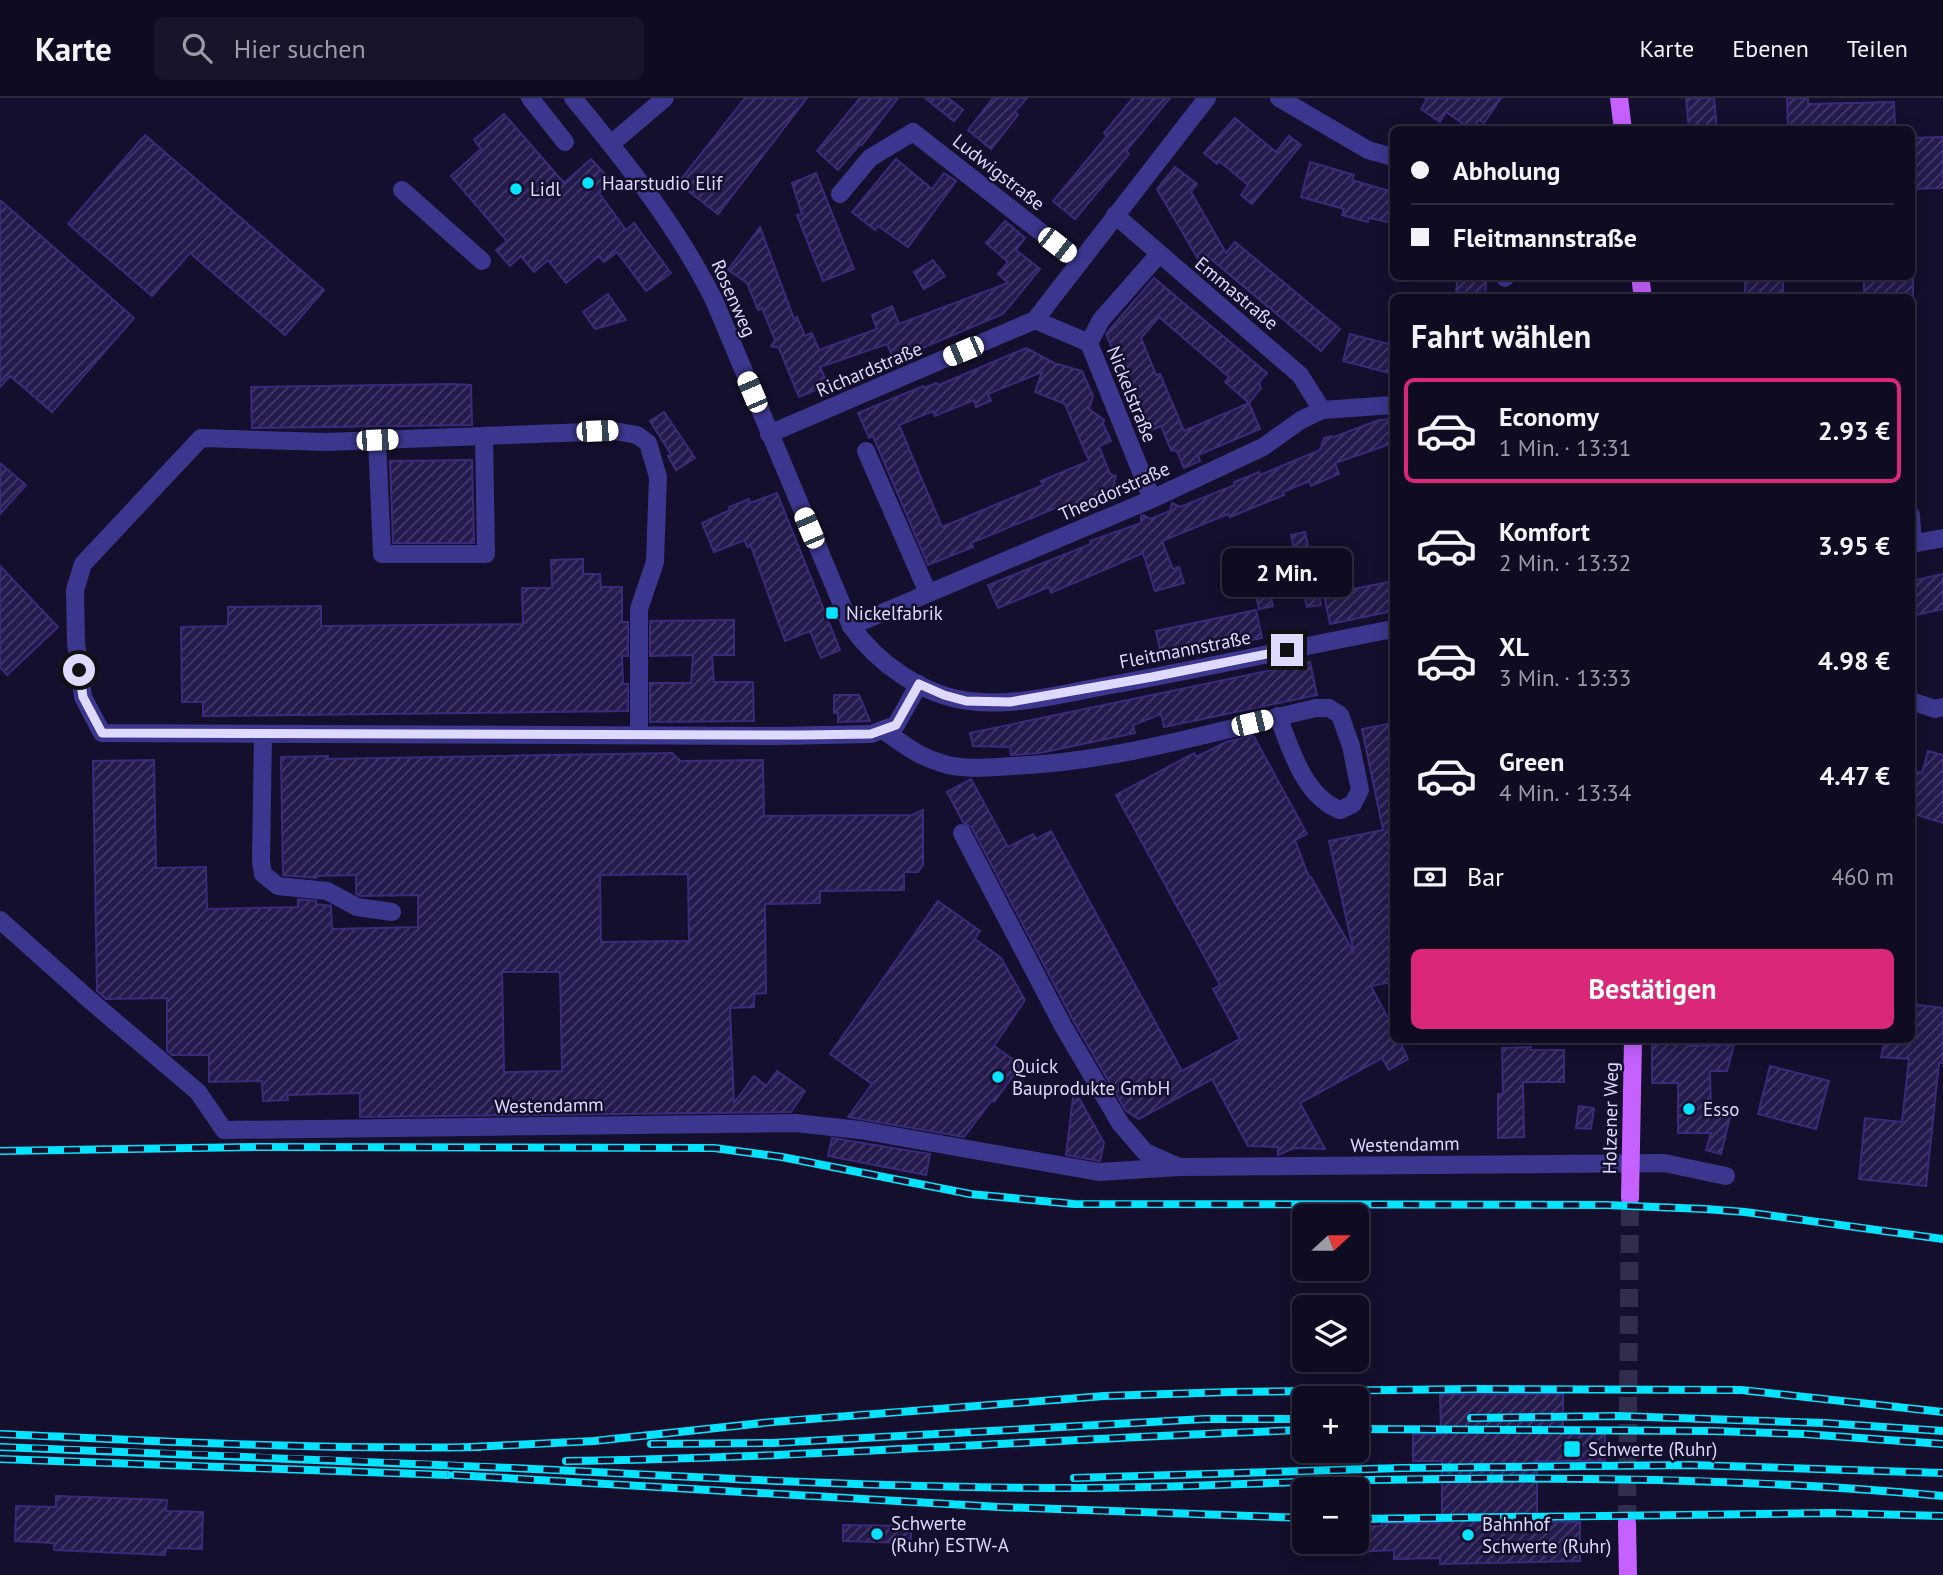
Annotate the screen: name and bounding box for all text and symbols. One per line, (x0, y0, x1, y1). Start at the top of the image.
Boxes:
search box (154, 17, 644, 80)
text: Karte (35, 27, 112, 70)
icon: search (178, 29, 216, 67)
text: Hier suchen (234, 32, 366, 65)
text: Karte (1640, 33, 1694, 64)
text: Ebenen (1732, 33, 1809, 64)
text: Teilen (1847, 33, 1908, 64)
street label: Ludwigstraße (948, 129, 1050, 215)
text: Abholung (1453, 154, 1561, 187)
place label: Haarstudio Elif (602, 171, 723, 195)
marker: Haarstudio Elif (580, 175, 596, 191)
place label: Lidl (530, 177, 561, 201)
marker: Lidl (508, 181, 524, 197)
text: Fleitmannstraße (1453, 221, 1637, 254)
car (1034, 224, 1081, 266)
street label: Emmastraße (1190, 251, 1284, 335)
street label: Rosenweg (706, 256, 762, 340)
text: Fahrt wählen (1411, 315, 1591, 357)
car (940, 333, 987, 369)
street label: Richardstraße (812, 336, 926, 402)
street label: Nickelstraße (1102, 342, 1162, 446)
car (735, 369, 770, 415)
icon: car (1415, 399, 1478, 462)
text: Economy (1499, 400, 1599, 433)
text: 2.93 € (1818, 414, 1890, 447)
car (576, 420, 619, 442)
car (356, 429, 399, 451)
text: 1 Min. · 13:31 (1499, 433, 1631, 462)
street label: Theodorstraße (1055, 456, 1173, 526)
car (792, 505, 827, 551)
icon: car (1415, 514, 1478, 577)
text: Komfort (1499, 515, 1590, 548)
text: 3.95 € (1818, 529, 1890, 562)
callout: 2 Min. (1222, 548, 1352, 598)
text: 2 Min. · 13:32 (1499, 548, 1631, 577)
text: 2 Min. (1256, 558, 1318, 587)
place label: Nickelfabrik (846, 601, 943, 625)
marker: Nickelfabrik (824, 605, 840, 621)
street label: Fleitmannstraße (1117, 624, 1253, 674)
icon: car (1415, 629, 1478, 692)
text: XL (1499, 630, 1529, 663)
route end (1271, 634, 1303, 666)
text: 4.98 € (1818, 644, 1890, 677)
route start (63, 654, 95, 686)
text: 3 Min. · 13:33 (1499, 663, 1631, 692)
car (1230, 708, 1275, 738)
icon: car (1415, 744, 1478, 807)
text: Green (1499, 745, 1564, 778)
text: 4.47 € (1819, 759, 1890, 792)
text: 4 Min. · 13:34 (1499, 778, 1631, 807)
icon: cash (1411, 858, 1449, 896)
text: Bar (1467, 860, 1504, 893)
text: 460 m (1832, 862, 1894, 891)
button: Bestätigen (1411, 949, 1894, 1029)
place label: Quick Bauprodukte GmbH (1012, 1054, 1170, 1100)
street label: Holzener Weg (1597, 1062, 1623, 1174)
marker: Quick Bauprodukte GmbH (990, 1069, 1006, 1085)
street label: Westendamm (494, 1092, 604, 1118)
place label: Esso (1703, 1097, 1739, 1121)
marker: Esso (1681, 1101, 1697, 1117)
street label: Westendamm (1350, 1131, 1460, 1157)
north arrow (1292, 1204, 1368, 1281)
map controls (1292, 1204, 1369, 1554)
button: layers (1292, 1295, 1369, 1372)
button: + (1292, 1386, 1369, 1463)
place label: Schwerte (Ruhr) (1588, 1437, 1717, 1461)
marker: Schwerte (Ruhr) (1562, 1439, 1582, 1459)
button: − (1292, 1477, 1369, 1554)
place label: Schwerte (Ruhr) ESTW-A (891, 1511, 1009, 1557)
place label: Bahnhof Schwerte (Ruhr) (1482, 1512, 1611, 1558)
marker: Schwerte (Ruhr) ESTW-A (869, 1526, 885, 1542)
marker: Bahnhof Schwerte (Ruhr) (1460, 1527, 1476, 1543)

